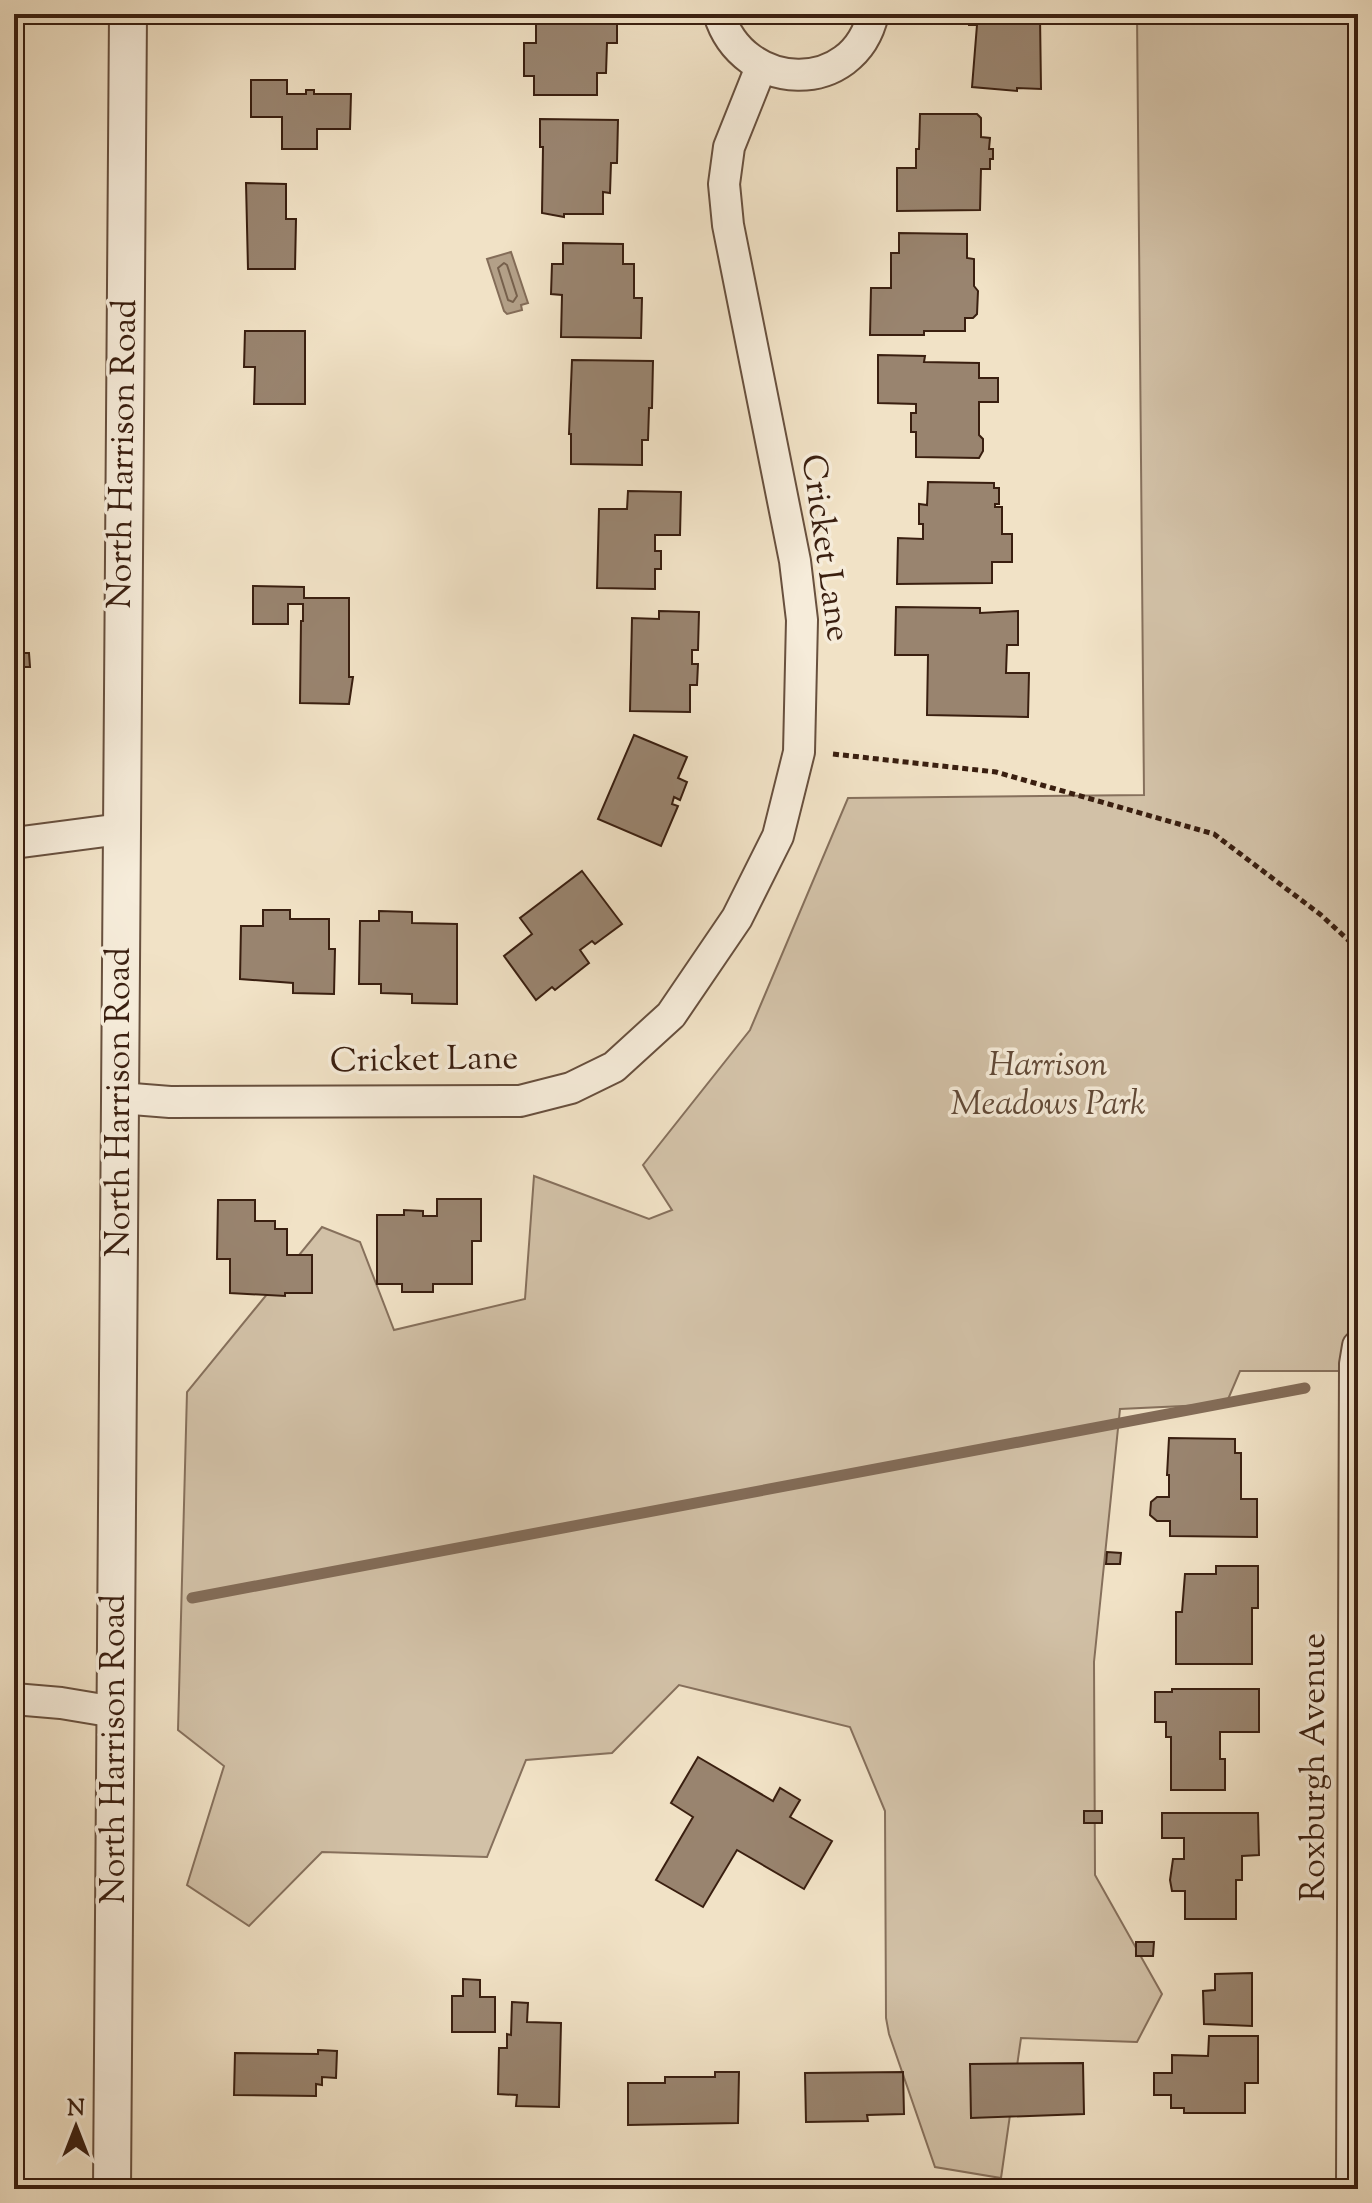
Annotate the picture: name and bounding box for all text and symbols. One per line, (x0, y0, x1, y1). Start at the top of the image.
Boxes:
street label: North Harrison Road (97, 299, 151, 609)
street label: Cricket Lane (787, 451, 861, 645)
street label: North Harrison Road (96, 947, 145, 1257)
street label: Cricket Lane (329, 1035, 519, 1087)
park label: Harrison Meadows Park (950, 1042, 1146, 1130)
street label: North Harrison Road (91, 1594, 140, 1904)
street label: Roxburgh Avenue (1291, 1633, 1340, 1901)
north arrow (36, 2087, 116, 2167)
text: N (67, 2094, 85, 2126)

